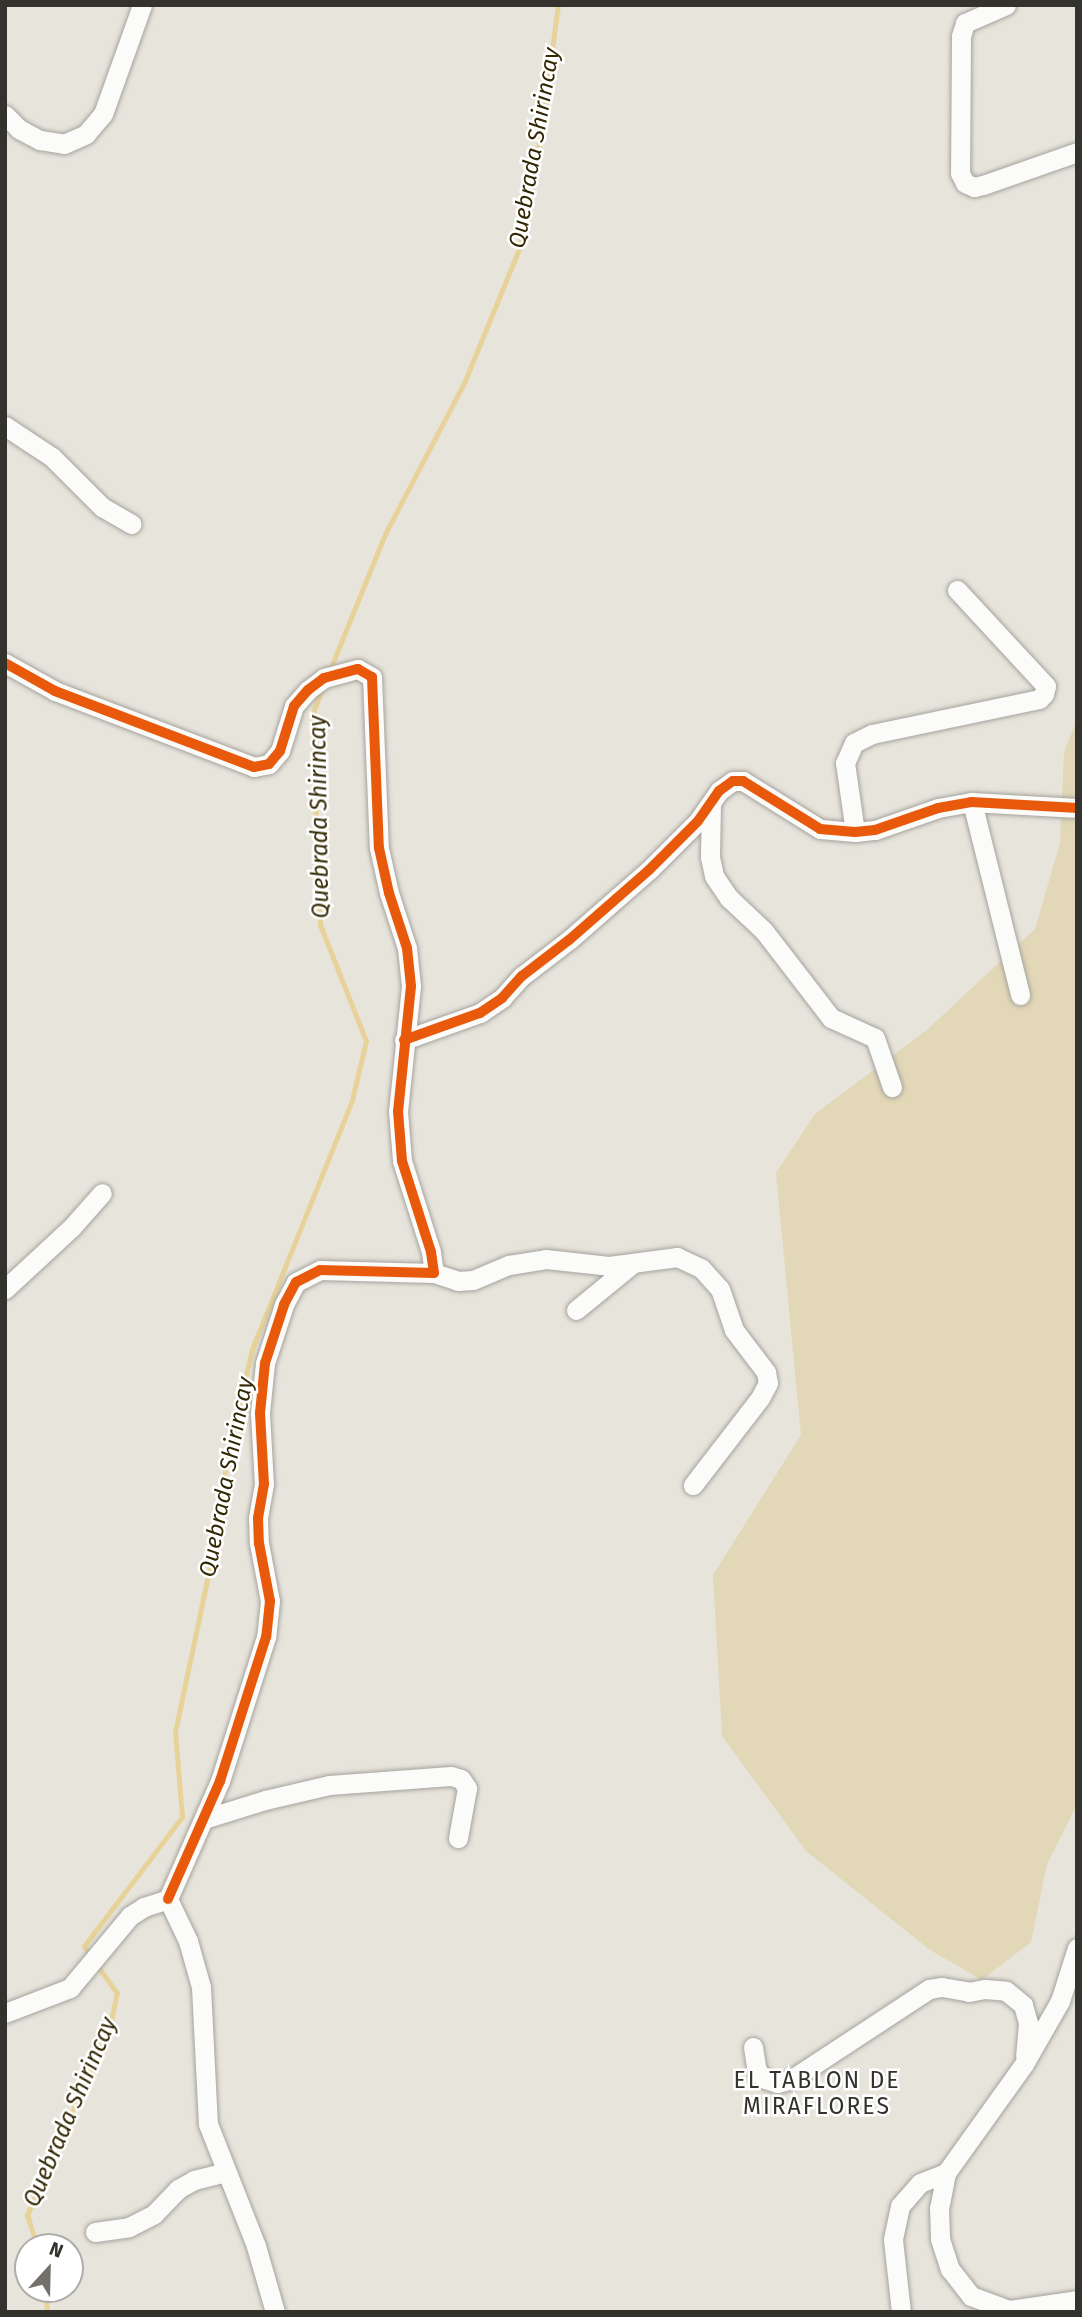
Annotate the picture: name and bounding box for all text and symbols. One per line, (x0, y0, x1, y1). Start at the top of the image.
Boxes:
water label: Quebrada Shirincay (503, 46, 565, 250)
water label: Quebrada Shirincay (303, 715, 335, 919)
water label: Quebrada Shirincay (193, 1375, 259, 1579)
water label: Quebrada Shirincay (18, 2013, 122, 2211)
district label: EL TABLON DE MIRAFLORES (735, 2066, 899, 2120)
north arrow (14, 2233, 84, 2303)
text: N (46, 2237, 66, 2263)

